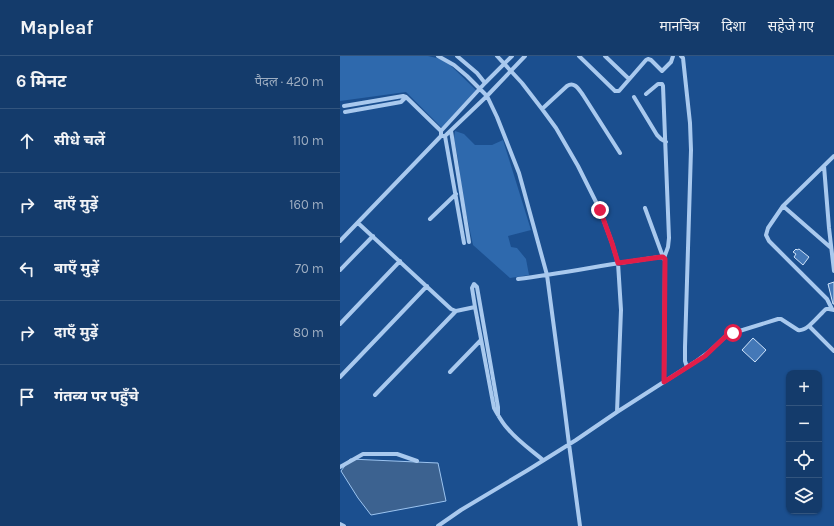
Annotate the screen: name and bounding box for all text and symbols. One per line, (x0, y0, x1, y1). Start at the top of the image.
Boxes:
text: Mapleaf (20, 17, 93, 39)
text: मानचित्र (660, 18, 700, 35)
text: दिशा (722, 18, 746, 35)
text: सहेजे गए (768, 18, 814, 35)
text: 6 मिनट (16, 71, 66, 91)
text: पैदल · 420 m (255, 74, 324, 89)
icon: ahead (16, 130, 38, 152)
text: सीधे चलें (54, 131, 105, 149)
text: 110 m (292, 133, 324, 148)
icon: right (16, 194, 38, 216)
text: दाएँ मुड़ें (54, 195, 98, 213)
text: 160 m (289, 197, 324, 212)
route end (591, 201, 609, 219)
icon: left (16, 258, 38, 280)
text: बाएँ मुड़ें (54, 259, 99, 277)
text: 70 m (295, 261, 324, 276)
icon: right (16, 322, 38, 344)
text: दाएँ मुड़ें (54, 323, 98, 341)
route start (724, 324, 742, 342)
text: 80 m (293, 325, 324, 340)
map controls (786, 370, 822, 514)
button: + (786, 370, 822, 406)
icon: arrive (16, 386, 38, 408)
text: गंतव्य पर पहुँचे (54, 387, 139, 405)
button: − (786, 406, 822, 442)
button: locate (786, 442, 822, 478)
button: layers (786, 478, 822, 514)

